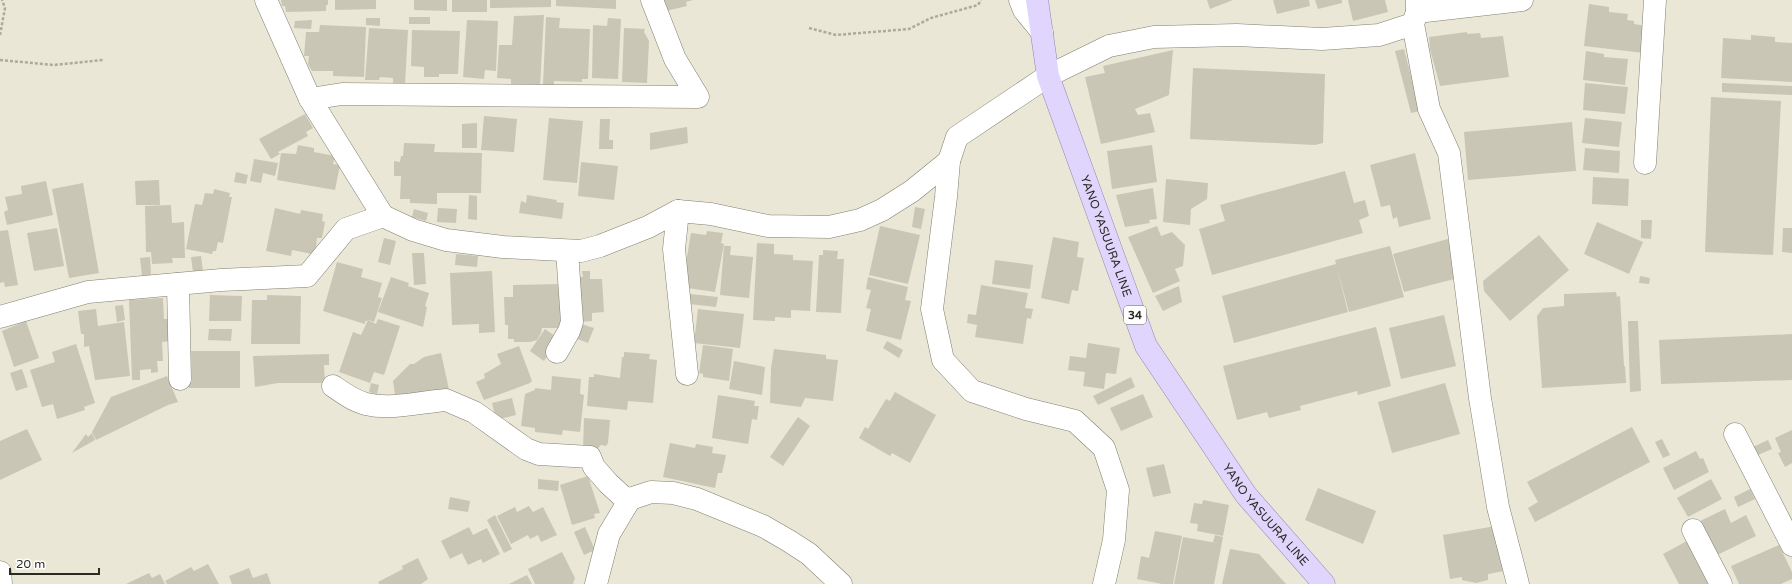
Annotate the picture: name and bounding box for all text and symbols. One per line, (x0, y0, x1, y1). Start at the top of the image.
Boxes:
street label: YANO YASUURA LINE (1078, 173, 1135, 299)
road number: 34 (1124, 306, 1146, 324)
street label: YANO YASUURA LINE (1220, 461, 1312, 569)
scale bar (10, 550, 99, 576)
text: 20 m (16, 557, 45, 571)

